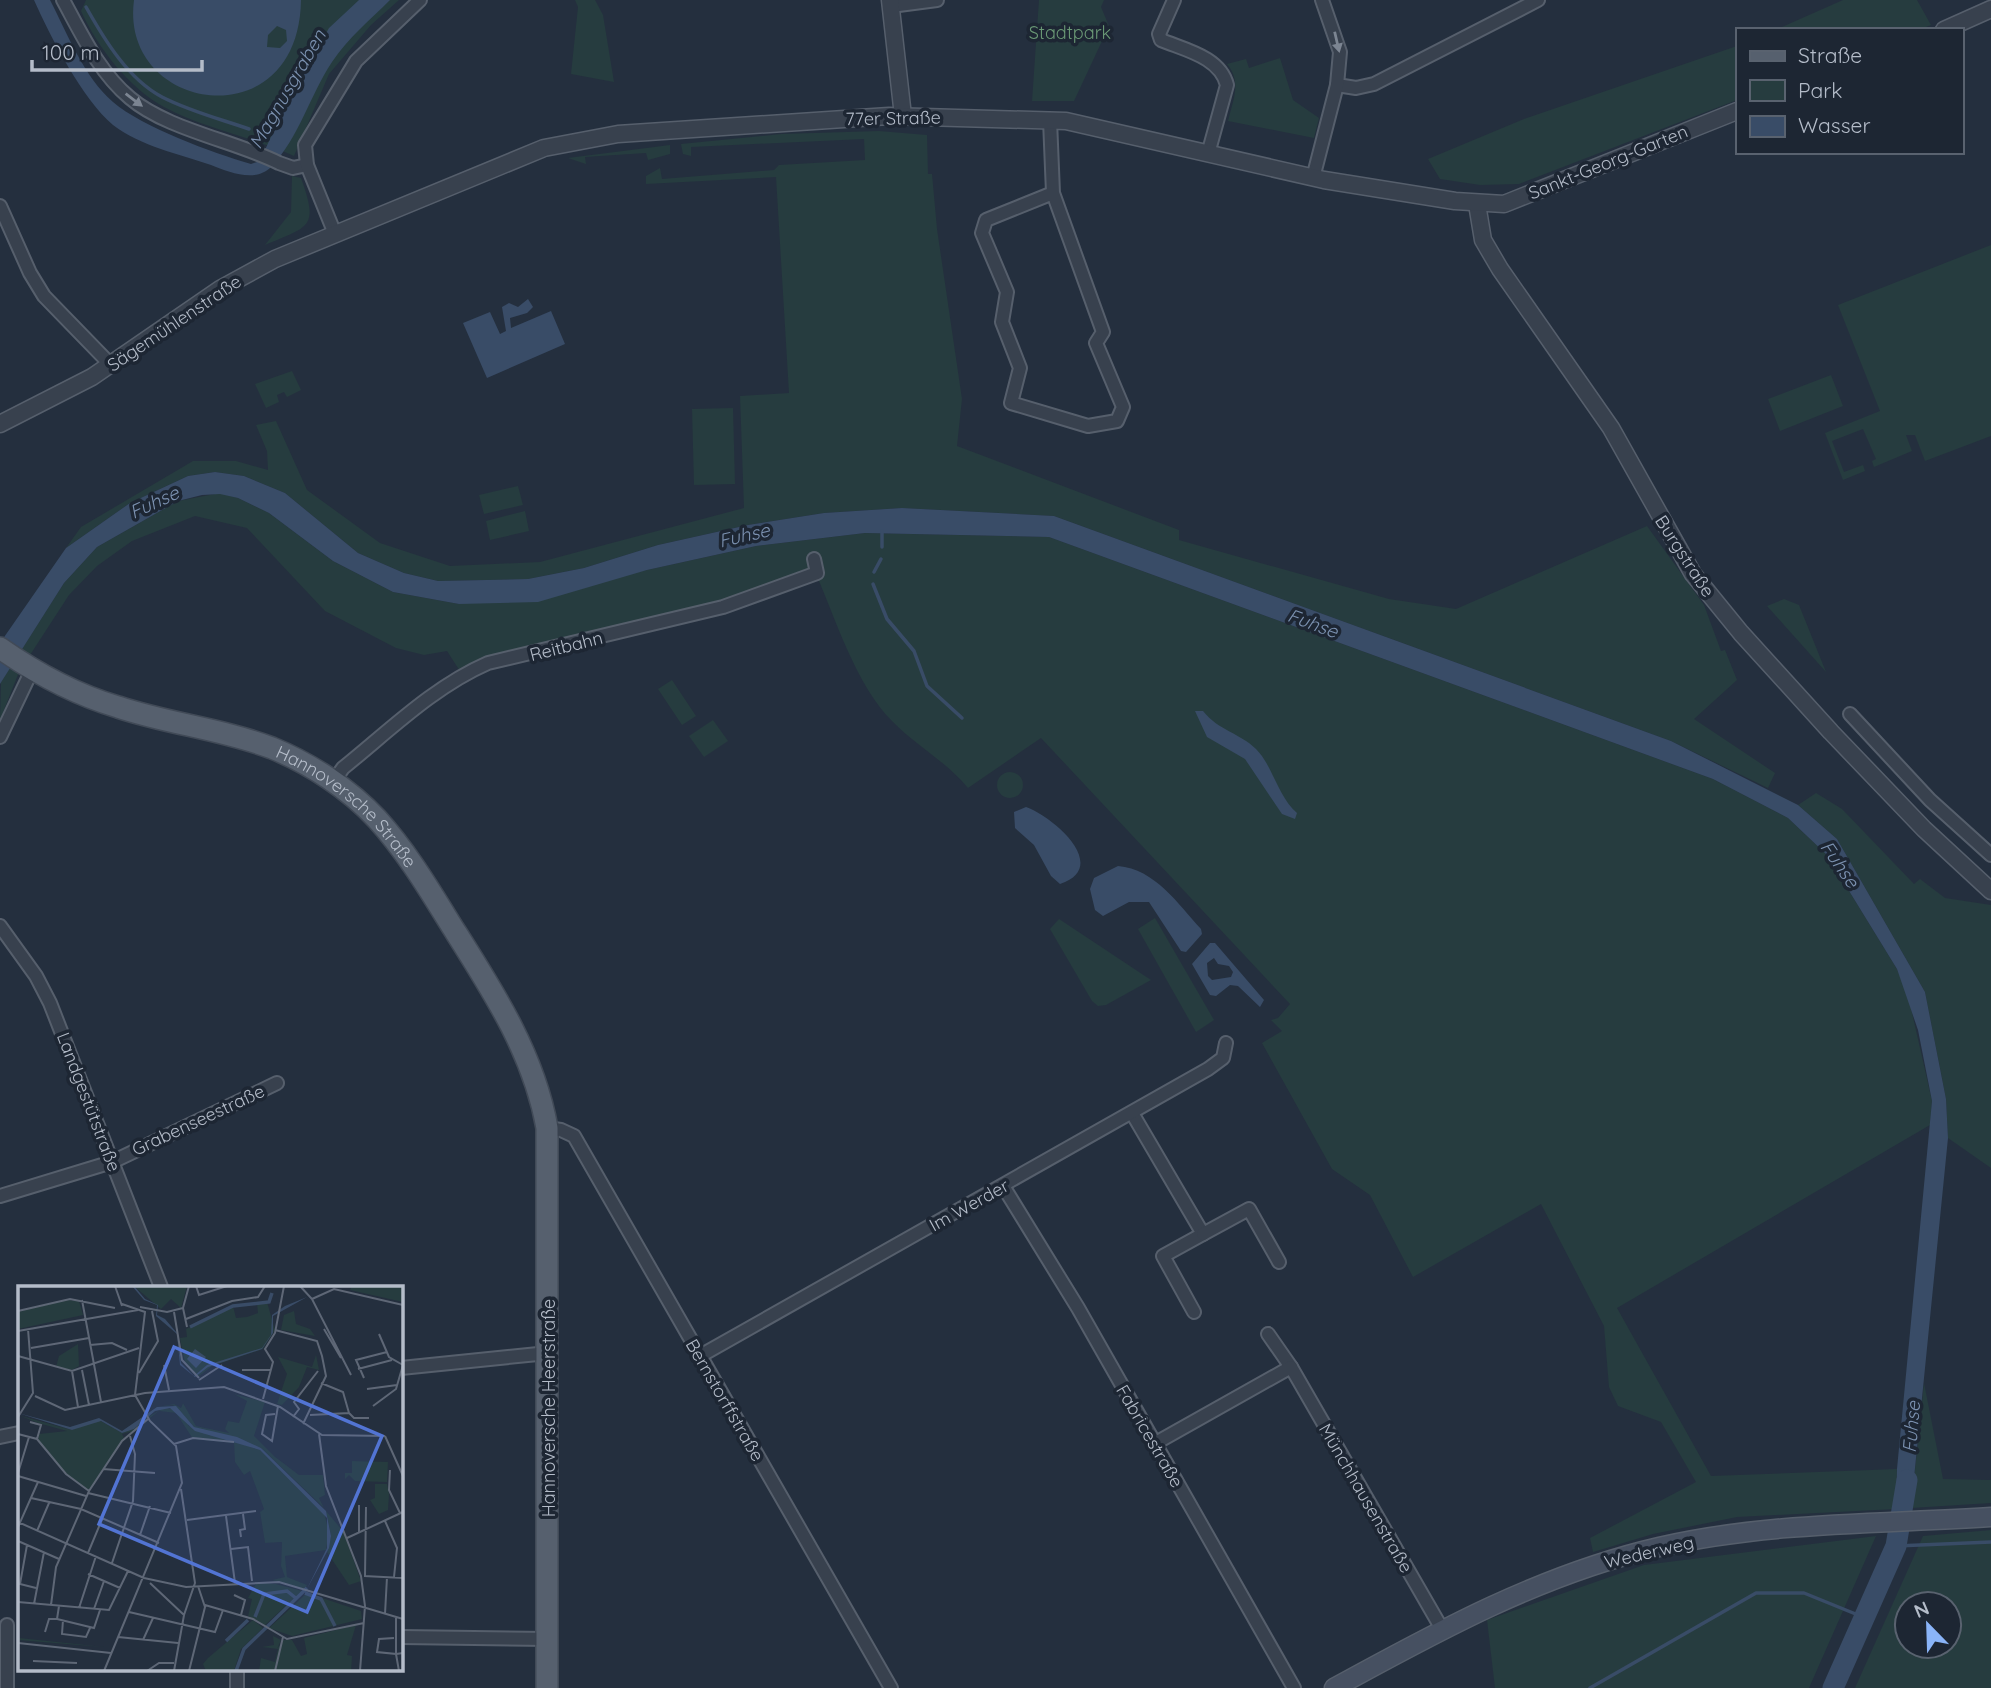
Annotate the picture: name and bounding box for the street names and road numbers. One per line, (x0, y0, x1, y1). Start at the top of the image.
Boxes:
street label: 77er Straße (845, 106, 941, 130)
street label: Sankt-Georg-Garten (1525, 120, 1691, 204)
street label: Sägemühlenstraße (103, 270, 245, 376)
street label: Burgstraße (1650, 511, 1720, 601)
street label: Reitbahn (527, 626, 605, 666)
street label: Hannoversche Straße (273, 740, 422, 872)
street label: Landgestütstraße (52, 1029, 126, 1175)
street label: Grabenseestraße (128, 1079, 268, 1161)
street label: Im Werder (925, 1174, 1013, 1236)
street label: Hannoversche Heerstraße (537, 1299, 560, 1517)
street label: Bernstorffstraße (681, 1335, 769, 1465)
street label: Fabricestraße (1111, 1380, 1189, 1492)
street label: Münchhausenstraße (1314, 1419, 1418, 1577)
street label: Wederweg (1602, 1531, 1696, 1573)

